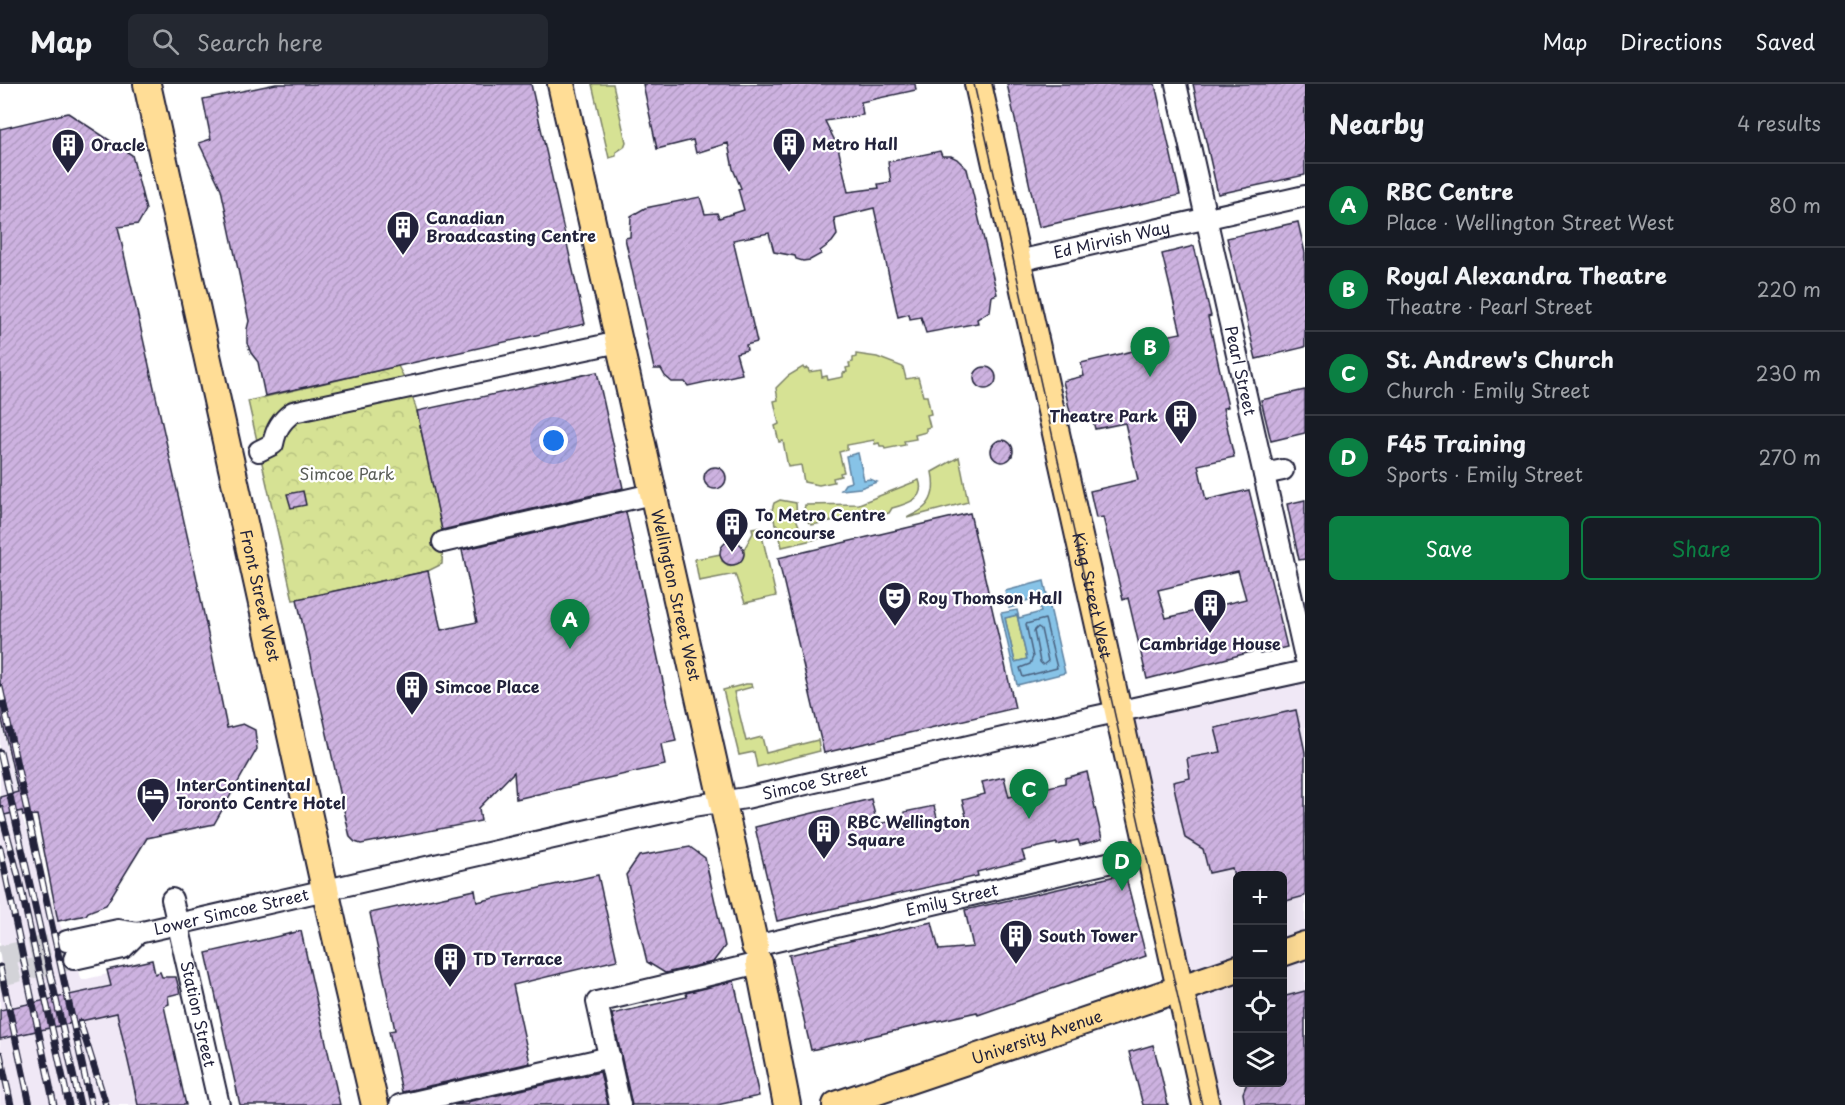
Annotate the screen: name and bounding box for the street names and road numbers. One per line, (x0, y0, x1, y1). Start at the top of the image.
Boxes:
street label: Ed Mirvish Way (1051, 214, 1172, 264)
street label: Pearl Street (1220, 323, 1263, 418)
street label: Wellington Street West (646, 507, 708, 683)
street label: Front Street West (235, 527, 287, 664)
street label: King Street West (1067, 530, 1119, 661)
street label: Simcoe Street (760, 757, 870, 805)
street label: Emily Street (903, 876, 1001, 921)
street label: Lower Simcoe Street (151, 881, 311, 940)
street label: Station Street (175, 958, 223, 1070)
street label: University Avenue (968, 1003, 1105, 1069)

